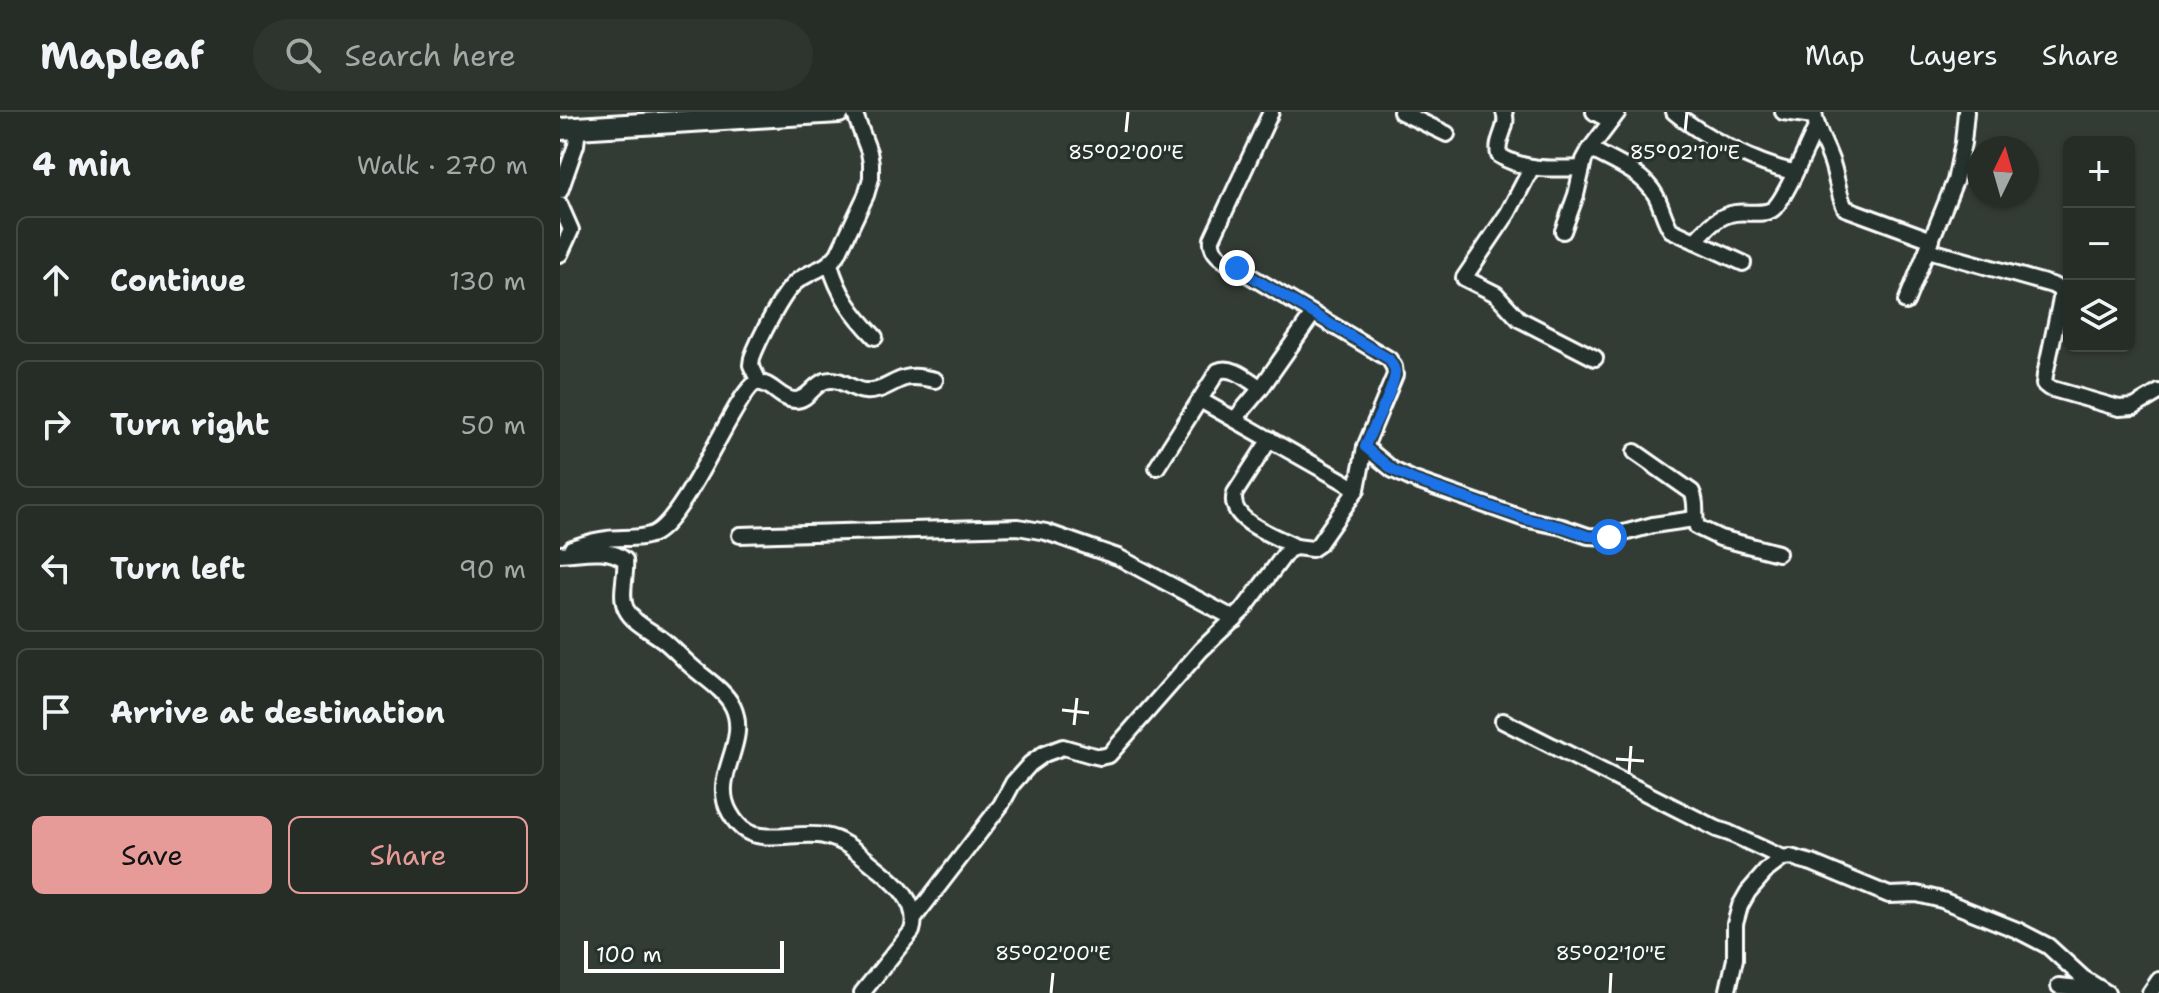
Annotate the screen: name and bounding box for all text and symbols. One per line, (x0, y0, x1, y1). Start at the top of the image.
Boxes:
search box (253, 19, 813, 91)
text: Mapleaf (40, 30, 205, 81)
icon: search (281, 33, 325, 77)
text: Search here (345, 35, 516, 76)
text: Map (1805, 36, 1865, 74)
text: Layers (1909, 36, 1998, 74)
text: Share (2042, 36, 2119, 74)
north arrow (1967, 136, 2039, 208)
map controls (2063, 136, 2135, 352)
button: + (2063, 136, 2135, 208)
text: 85°02'00"E (1068, 139, 1184, 165)
text: 85°02'10"E (1630, 139, 1740, 165)
text: 4 min (32, 141, 131, 187)
text: Walk · 270 m (357, 147, 528, 182)
button: − (2063, 208, 2135, 280)
route end (1219, 250, 1255, 286)
icon: ahead (34, 258, 78, 302)
text: Continue (110, 260, 246, 301)
text: 130 m (449, 263, 526, 298)
button: layers (2063, 280, 2135, 352)
icon: right (34, 402, 78, 446)
text: Turn right (110, 404, 269, 445)
text: 50 m (461, 407, 526, 442)
route start (1591, 519, 1627, 555)
icon: left (34, 546, 78, 590)
text: Turn left (110, 548, 245, 589)
text: 90 m (459, 551, 526, 586)
icon: arrive (34, 690, 78, 734)
text: Arrive at destination (110, 692, 445, 733)
button: Save (32, 816, 272, 894)
button: Share (288, 816, 528, 894)
scale bar (584, 937, 784, 973)
text: 100 m (596, 940, 662, 969)
text: 85°02'00"E (995, 940, 1111, 966)
text: 85°02'10"E (1556, 940, 1666, 966)

